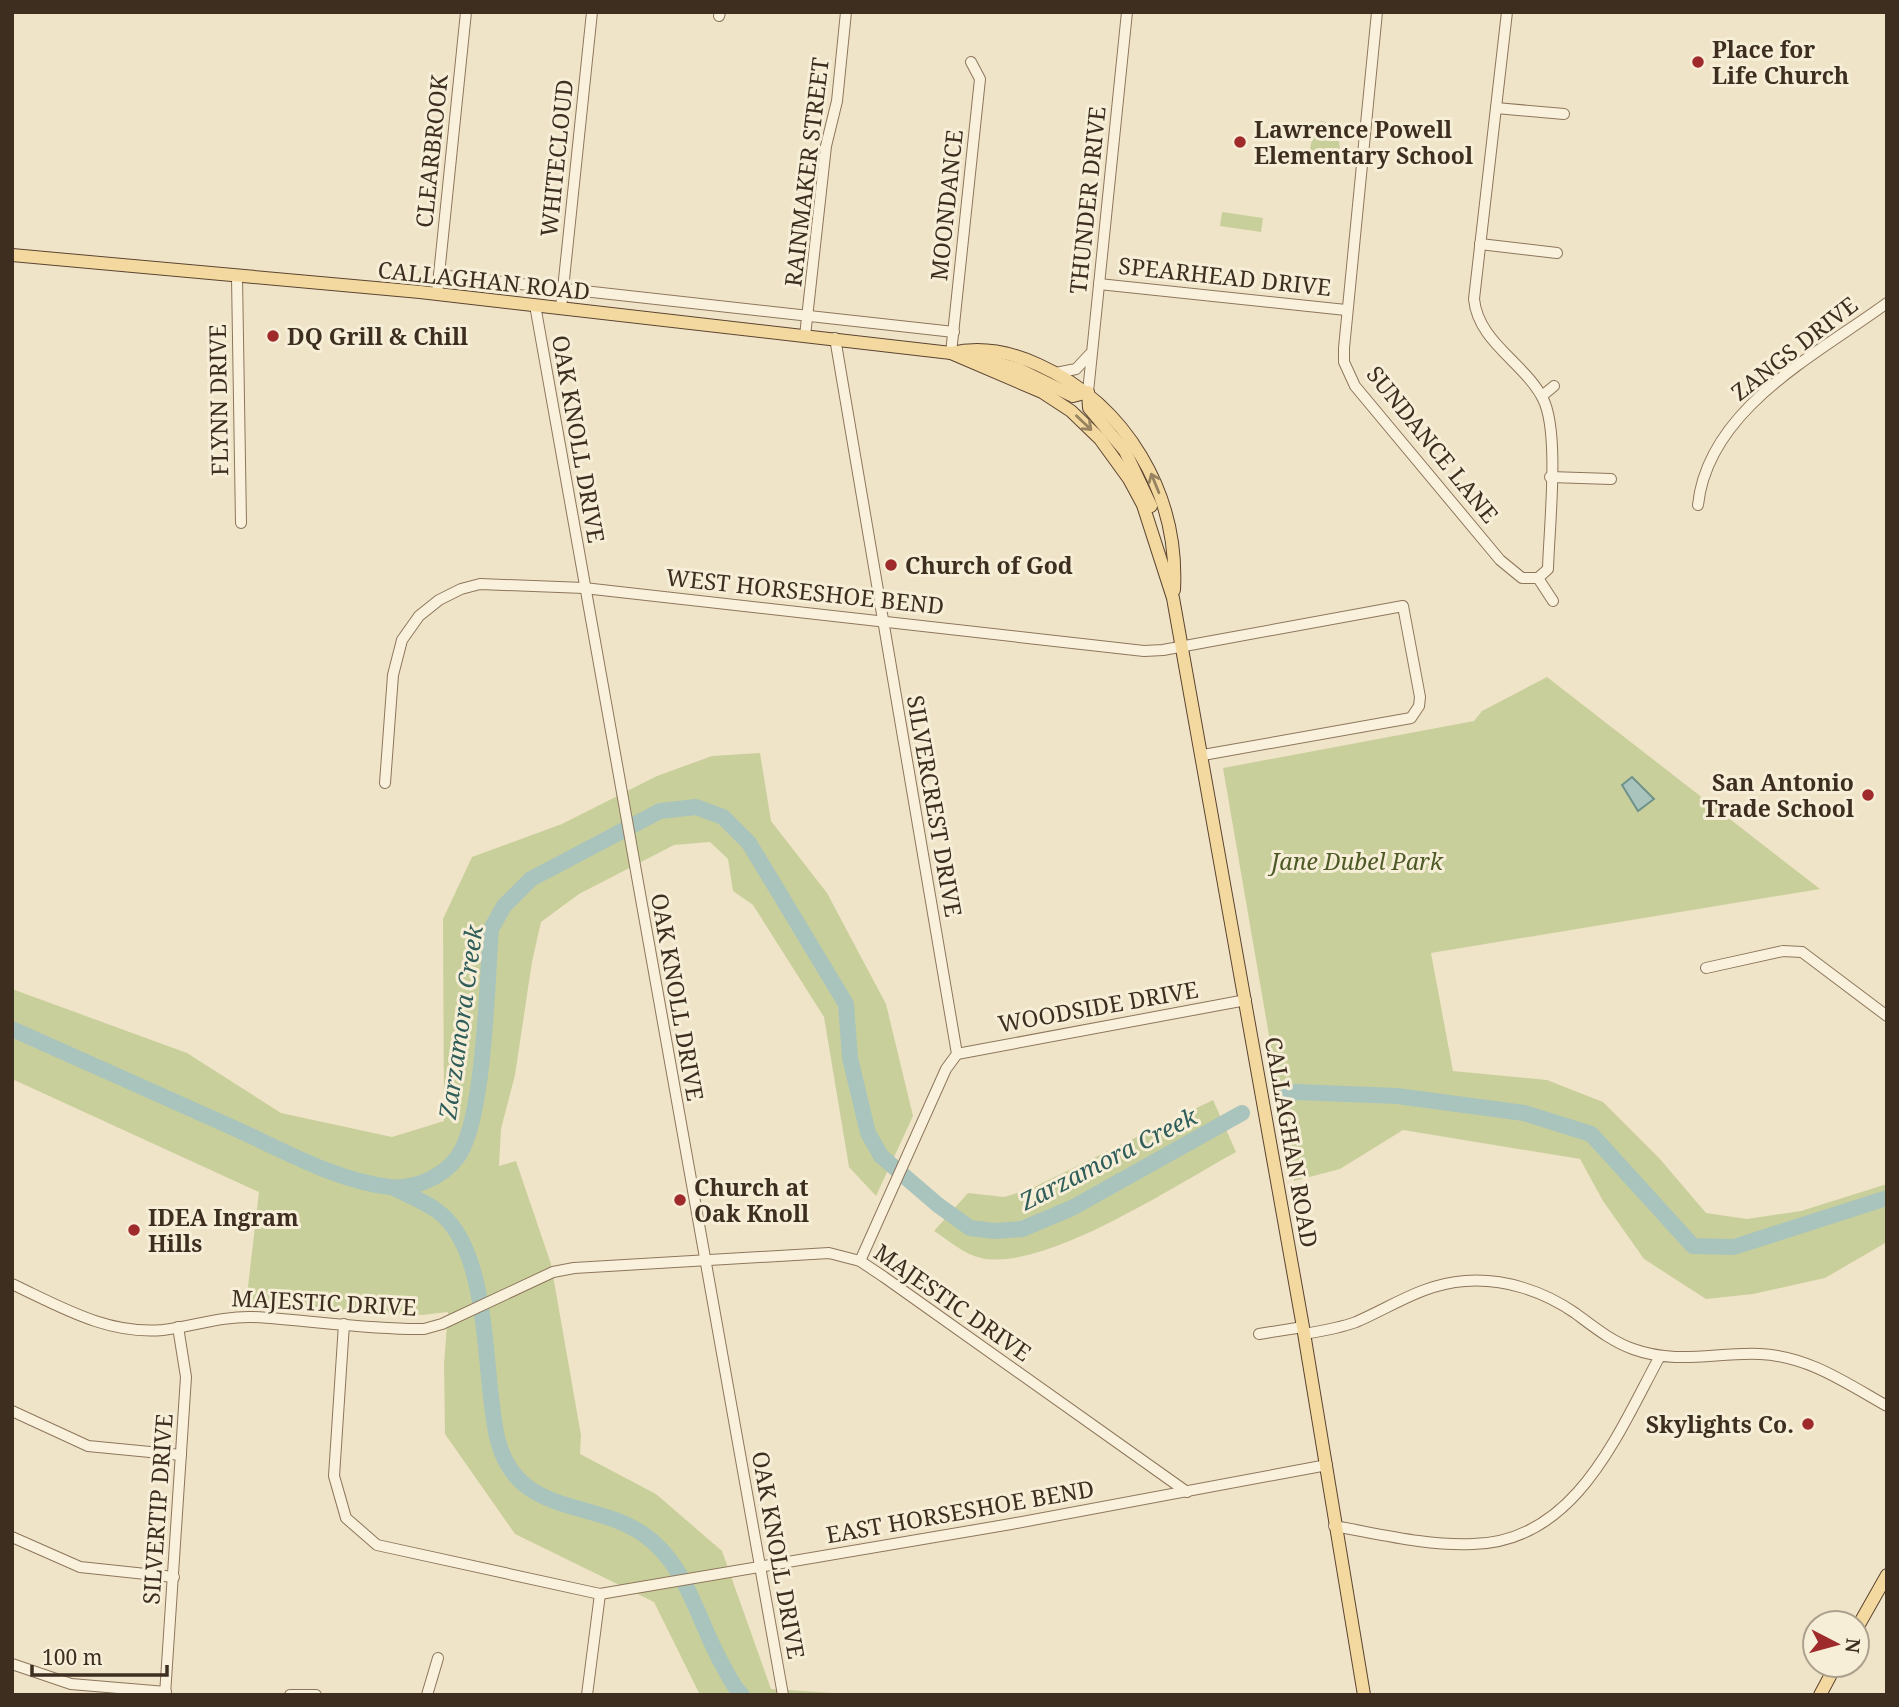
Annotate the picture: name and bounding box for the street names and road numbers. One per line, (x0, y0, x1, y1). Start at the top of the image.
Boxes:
street label: RAINMAKER STREET (776, 56, 836, 288)
street label: CLEARBROOK (407, 72, 455, 229)
street label: WHITECLOUD (532, 78, 580, 238)
street label: THUNDER DRIVE (1061, 105, 1113, 295)
street label: MOONDANCE (922, 128, 970, 282)
street label: SPEARHEAD DRIVE (1117, 249, 1333, 303)
street label: CALLAGHAN ROAD (376, 253, 592, 307)
street label: ZANGS DRIVE (1724, 288, 1864, 408)
street label: FLYNN DRIVE (201, 324, 235, 476)
street label: OAK KNOLL DRIVE (545, 333, 613, 545)
street label: SUNDANCE LANE (1360, 359, 1506, 529)
street label: WEST HORSESHOE BEND (664, 560, 946, 622)
street label: SILVERCREST DRIVE (900, 693, 970, 919)
street label: OAK KNOLL DRIVE (644, 891, 712, 1103)
street label: WOODSIDE DRIVE (995, 973, 1201, 1039)
street label: CALLAGHAN ROAD (1258, 1034, 1326, 1250)
street label: MAJESTIC DRIVE (868, 1236, 1038, 1368)
street label: MAJESTIC DRIVE (231, 1281, 417, 1323)
street label: SILVERTIP DRIVE (134, 1413, 180, 1605)
street label: OAK KNOLL DRIVE (745, 1449, 813, 1661)
street label: EAST HORSESHOE BEND (823, 1472, 1097, 1550)

